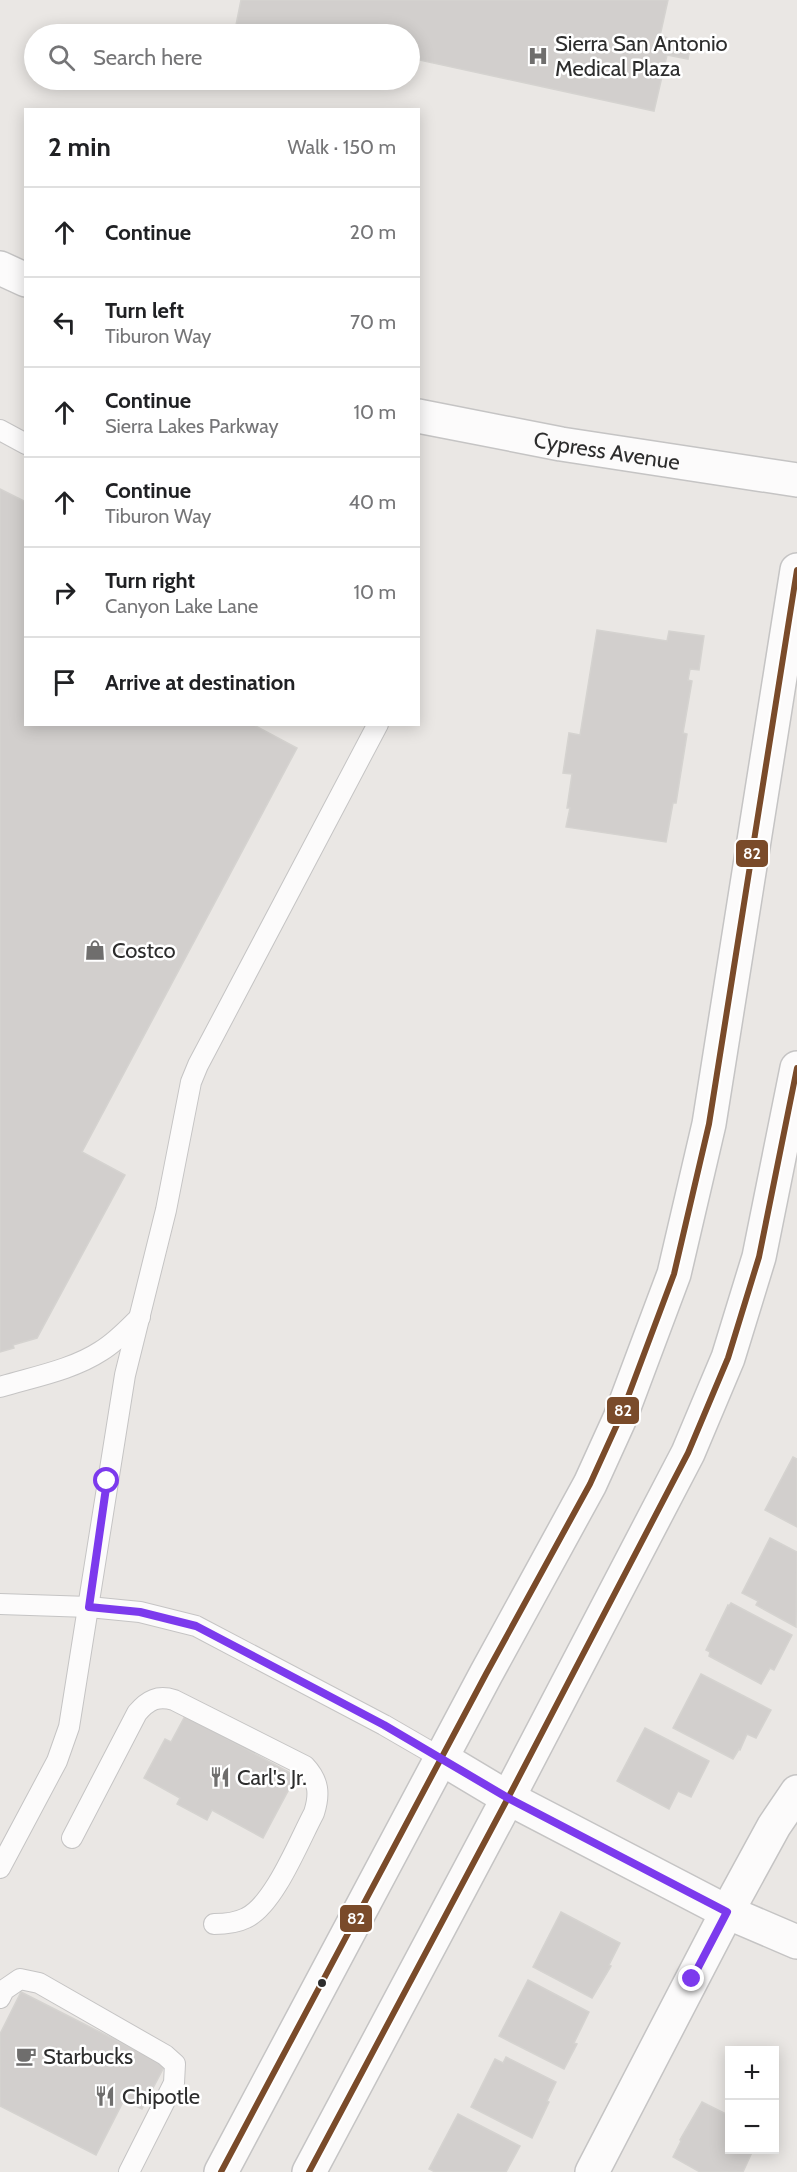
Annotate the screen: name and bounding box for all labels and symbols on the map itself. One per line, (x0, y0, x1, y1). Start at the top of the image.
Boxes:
place label: Sierra San Antonio Medical Plaza (555, 30, 728, 82)
hospital icon: Sierra San Antonio Medical Plaza (526, 44, 550, 68)
street label: Cypress Avenue (531, 425, 682, 475)
line badge: 82 (735, 839, 769, 868)
text: 82 (743, 844, 761, 863)
place label: Costco (112, 937, 176, 964)
shop icon: Costco (83, 938, 107, 962)
line badge: 82 (606, 1396, 640, 1425)
text: 82 (614, 1401, 632, 1420)
route start (93, 1467, 119, 1493)
place label: Carl's Jr. (237, 1764, 307, 1791)
restaurant icon: Carl's Jr. (208, 1765, 232, 1789)
line badge: 82 (339, 1904, 373, 1933)
text: 82 (347, 1909, 365, 1928)
route end (678, 1965, 704, 1991)
unlabelled marker (316, 1977, 328, 1989)
place label: Starbucks (43, 2043, 133, 2070)
cafe icon: Starbucks (14, 2044, 38, 2068)
place label: Chipotle (122, 2083, 200, 2110)
restaurant icon: Chipotle (93, 2084, 117, 2108)

